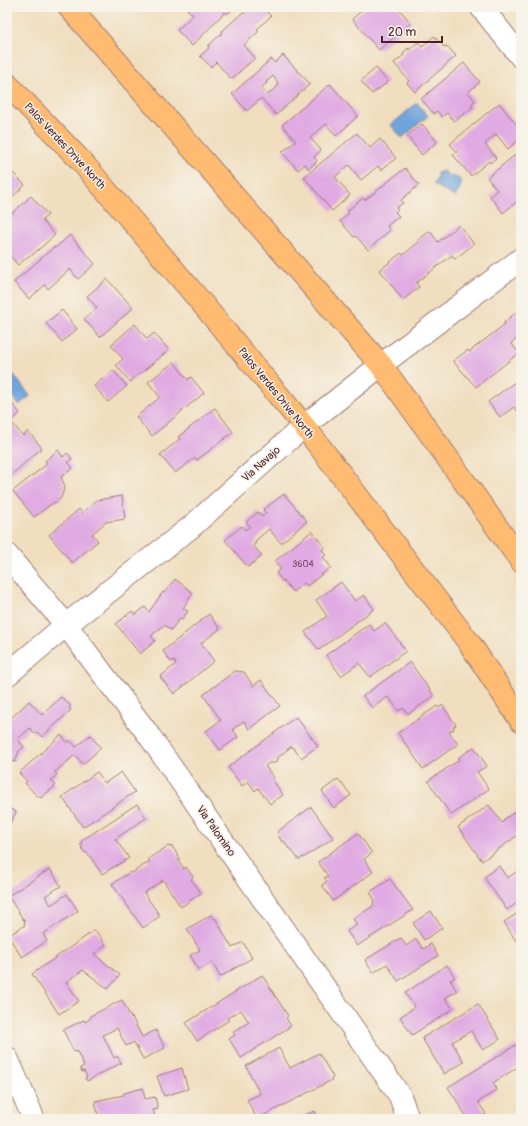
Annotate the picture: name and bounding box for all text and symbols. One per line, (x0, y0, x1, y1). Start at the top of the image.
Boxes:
scale bar (382, 18, 442, 44)
text: 20 m (388, 25, 417, 40)
street label: Palos Verdes Drive North (22, 100, 108, 192)
street label: Palos Verdes Drive North (235, 345, 317, 441)
street label: Via Navajo (239, 443, 283, 485)
house number: 3604 (292, 559, 315, 570)
street label: Via Palomino (194, 803, 238, 859)

